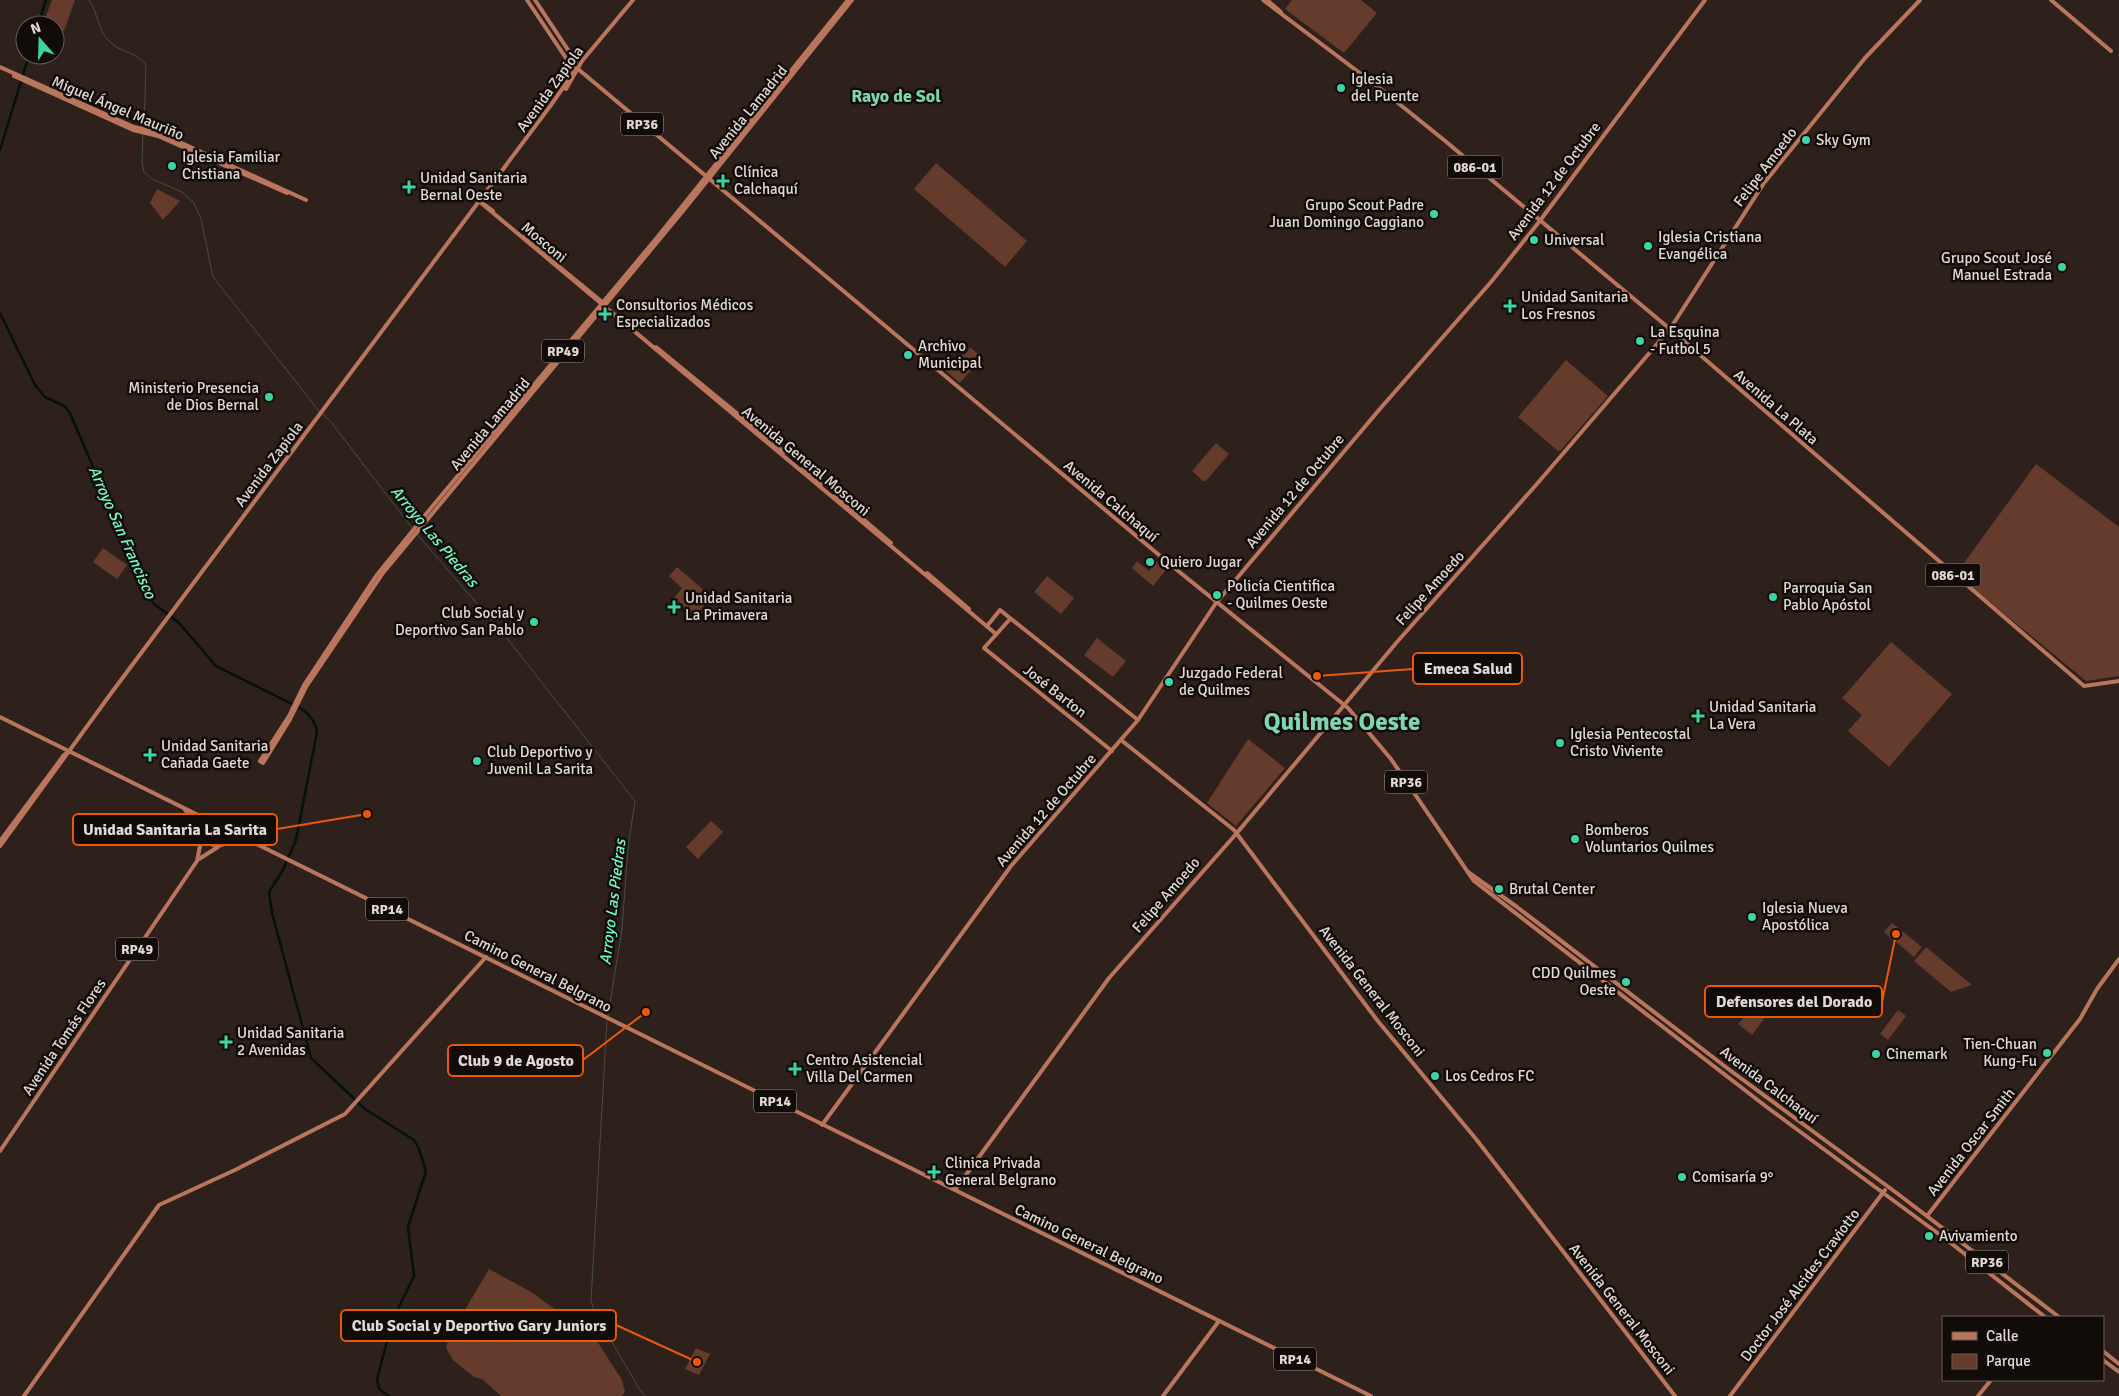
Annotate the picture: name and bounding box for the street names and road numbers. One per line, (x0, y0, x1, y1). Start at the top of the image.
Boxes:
street label: Avenida Zapiola (513, 43, 587, 135)
street label: Avenida Lamadrid (705, 62, 791, 162)
street label: Miguel Ángel Mauriño (49, 71, 187, 144)
road number: RP36 (621, 112, 663, 136)
street label: Avenida 12 de Octubre (1504, 118, 1604, 244)
street label: Felipe Amoedo (1729, 124, 1801, 210)
road number: 086-01 (1448, 156, 1502, 178)
street label: Mosconi (518, 218, 570, 266)
road number: RP49 (542, 340, 584, 362)
street label: Avenida La Plata (1730, 365, 1822, 449)
street label: Avenida Lamadrid (446, 374, 534, 474)
street label: Avenida General Mosconi (738, 402, 874, 520)
street label: Avenida Zapiola (231, 418, 307, 510)
street label: Avenida 12 de Octubre (1242, 430, 1348, 552)
street label: Avenida Calchaquí (1060, 456, 1162, 546)
street label: Felipe Amoedo (1392, 547, 1468, 629)
road number: 086-01 (1926, 564, 1980, 586)
street label: José Barton (1020, 661, 1090, 721)
street label: Avenida 12 de Octubre (992, 750, 1100, 870)
road number: RP36 (1385, 770, 1427, 794)
street label: Felipe Amoedo (1128, 853, 1204, 936)
road number: RP14 (366, 898, 408, 921)
street label: Avenida General Mosconi (1315, 922, 1429, 1060)
street label: Camino General Belgrano (461, 926, 615, 1016)
road number: RP49 (116, 938, 158, 961)
street label: Avenida Tomás Flores (18, 975, 110, 1099)
street label: Avenida Calchaquí (1716, 1042, 1822, 1128)
street label: Avenida Oscar Smith (1923, 1085, 2019, 1199)
road number: RP14 (754, 1090, 796, 1112)
street label: Camino General Belgrano (1012, 1200, 1166, 1288)
street label: Doctor José Alcides Craviotto (1737, 1205, 1863, 1365)
street label: Avenida General Mosconi (1565, 1240, 1679, 1378)
road number: RP36 (1966, 1250, 2008, 1274)
road number: RP14 (1274, 1348, 1316, 1370)

